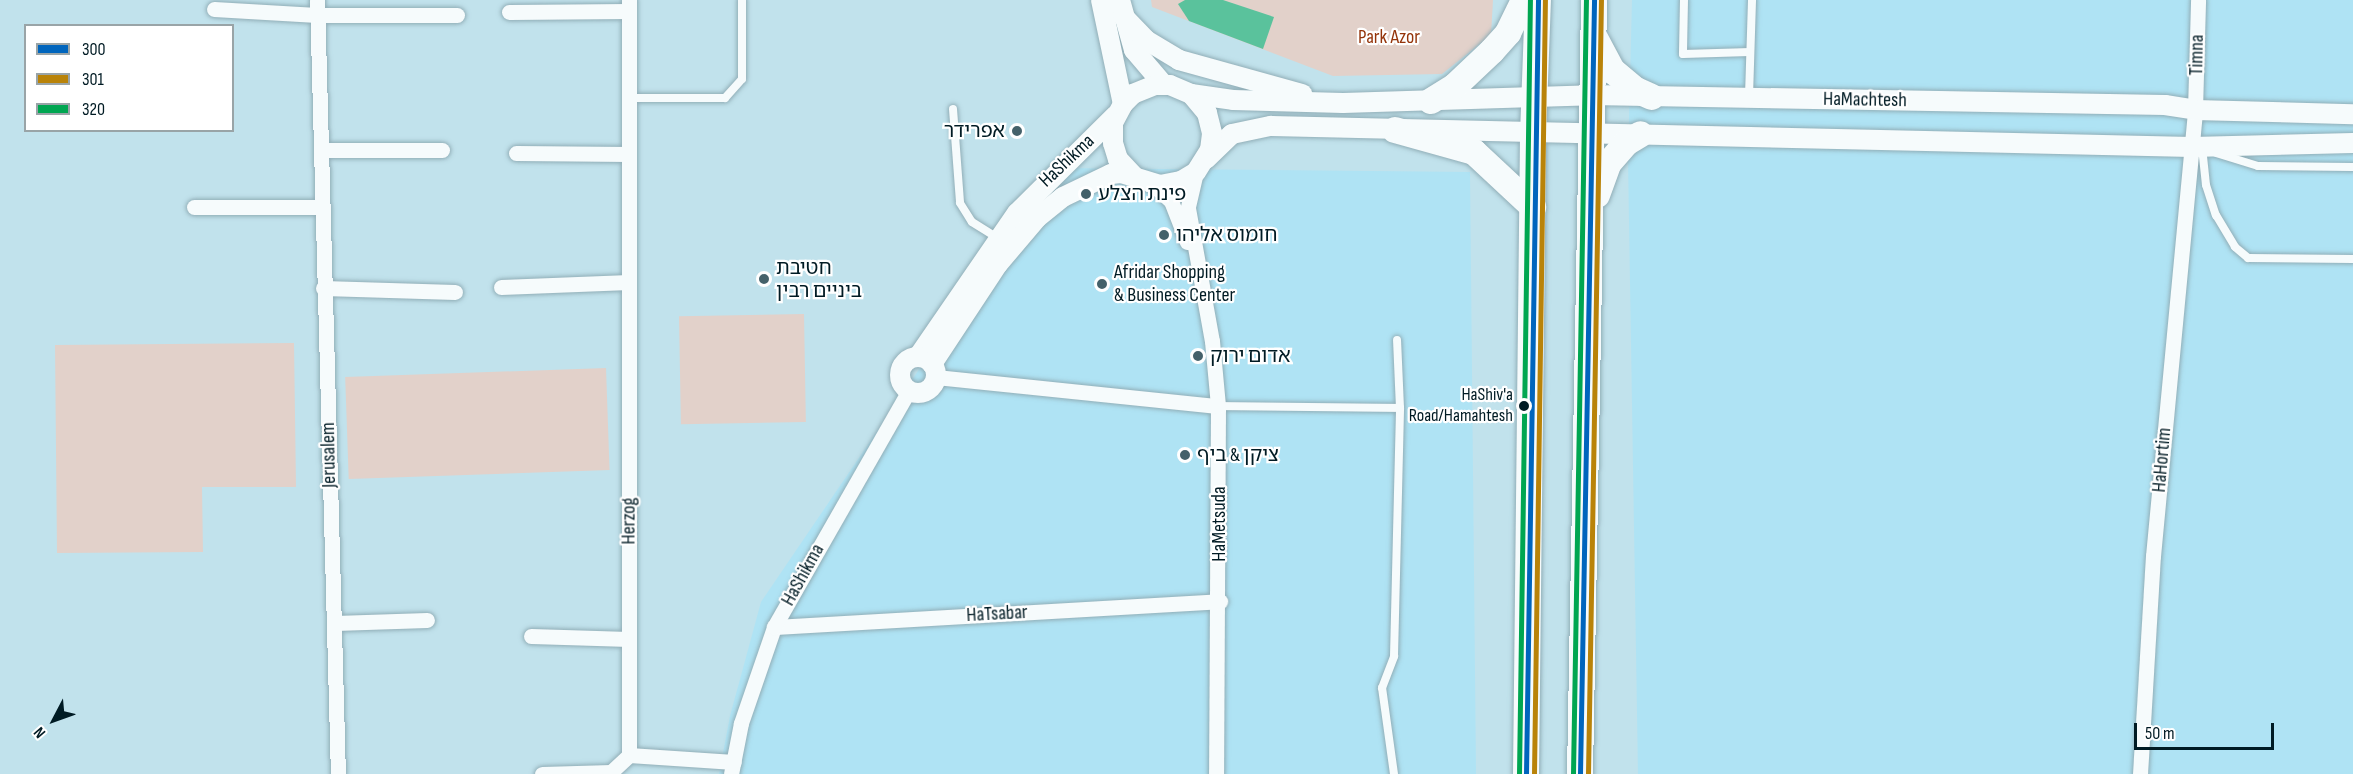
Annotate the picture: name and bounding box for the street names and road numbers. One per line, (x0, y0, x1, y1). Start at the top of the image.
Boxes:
street label: Timna (2185, 34, 2209, 76)
street label: HaMachtesh (1823, 87, 1907, 113)
street label: HaShikma (1034, 129, 1100, 193)
street label: Jerusalem (316, 422, 342, 488)
street label: HaHortim (2147, 427, 2177, 493)
street label: HaMetsuda (1207, 486, 1231, 562)
street label: Herzog (617, 497, 641, 545)
street label: HaShikma (776, 540, 830, 610)
street label: HaTsabar (966, 600, 1028, 628)

